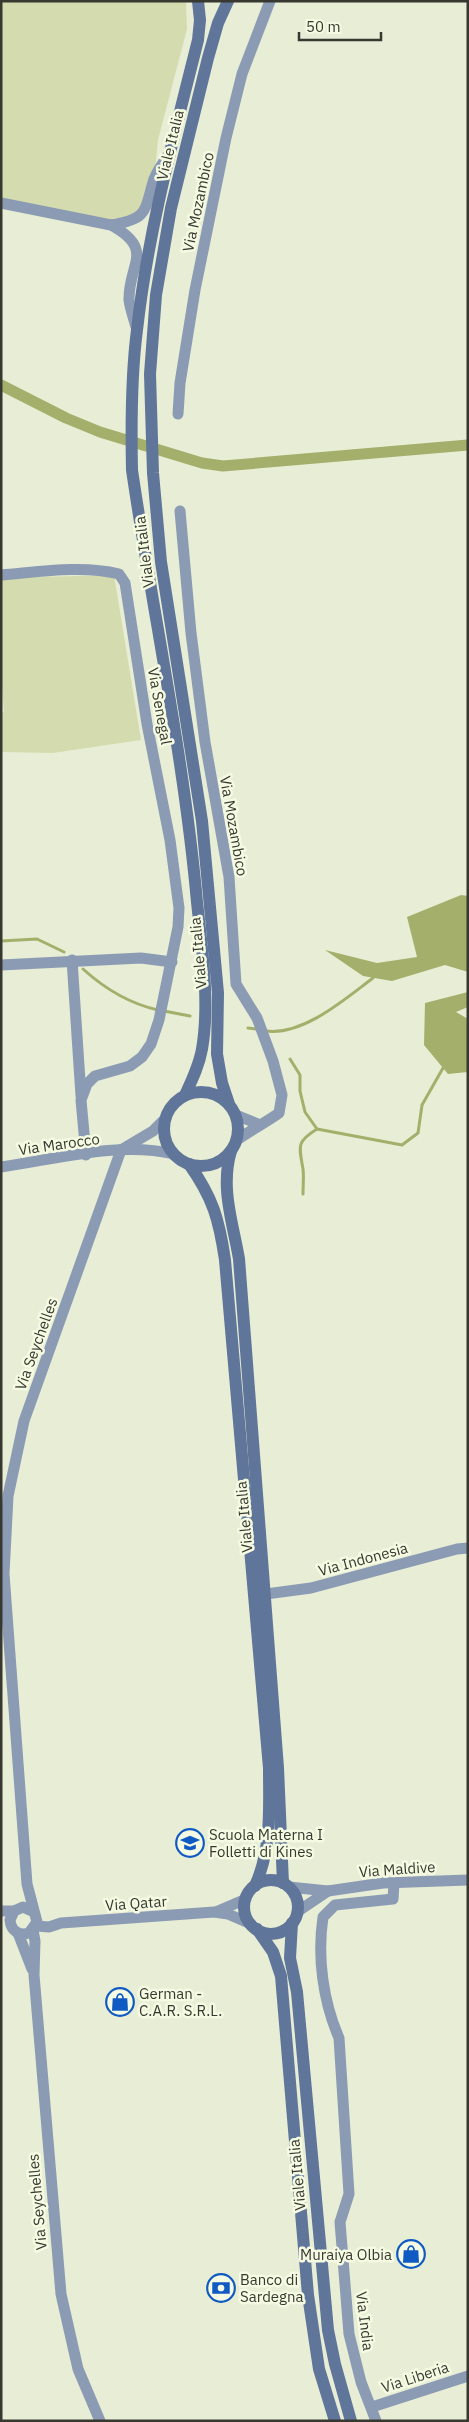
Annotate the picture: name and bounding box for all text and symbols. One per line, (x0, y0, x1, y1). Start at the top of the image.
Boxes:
scale bar (299, 10, 382, 42)
text: 50 m (306, 17, 341, 36)
street label: Viale Italia (152, 108, 188, 182)
street label: Via Mozambico (178, 150, 218, 254)
street label: Viale Italia (130, 515, 158, 589)
street label: Via Senegal (144, 666, 176, 746)
street label: Via Mozambico (216, 774, 252, 878)
street label: Viale Italia (185, 916, 211, 990)
street label: Via Marocco (17, 1129, 101, 1159)
street label: Via Seychelles (11, 1295, 61, 1393)
street label: Viale Italia (231, 1480, 257, 1554)
street label: Via Indonesia (316, 1538, 410, 1580)
place label: Scuola Materna I Folletti di Kines (209, 1825, 323, 1861)
school or university icon: Scuola Materna I Folletti di Kines (175, 1828, 205, 1858)
street label: Via Maldive (358, 1857, 436, 1881)
street label: Via Qatar (104, 1891, 168, 1915)
place label: German - C.A.R. S.R.L. (139, 1984, 222, 2020)
shop icon: German - C.A.R. S.R.L. (105, 1987, 135, 2017)
street label: Viale Italia (284, 2138, 310, 2212)
street label: Via Seychelles (23, 2153, 51, 2251)
shop icon: Muraiya Olbia (396, 2239, 426, 2269)
place label: Muraiya Olbia (300, 2245, 392, 2264)
place label: Banco di Sardegna (240, 2270, 304, 2306)
bank icon: Banco di Sardegna (206, 2273, 236, 2303)
street label: Via India (352, 2290, 378, 2352)
street label: Via Liberia (379, 2357, 451, 2397)

